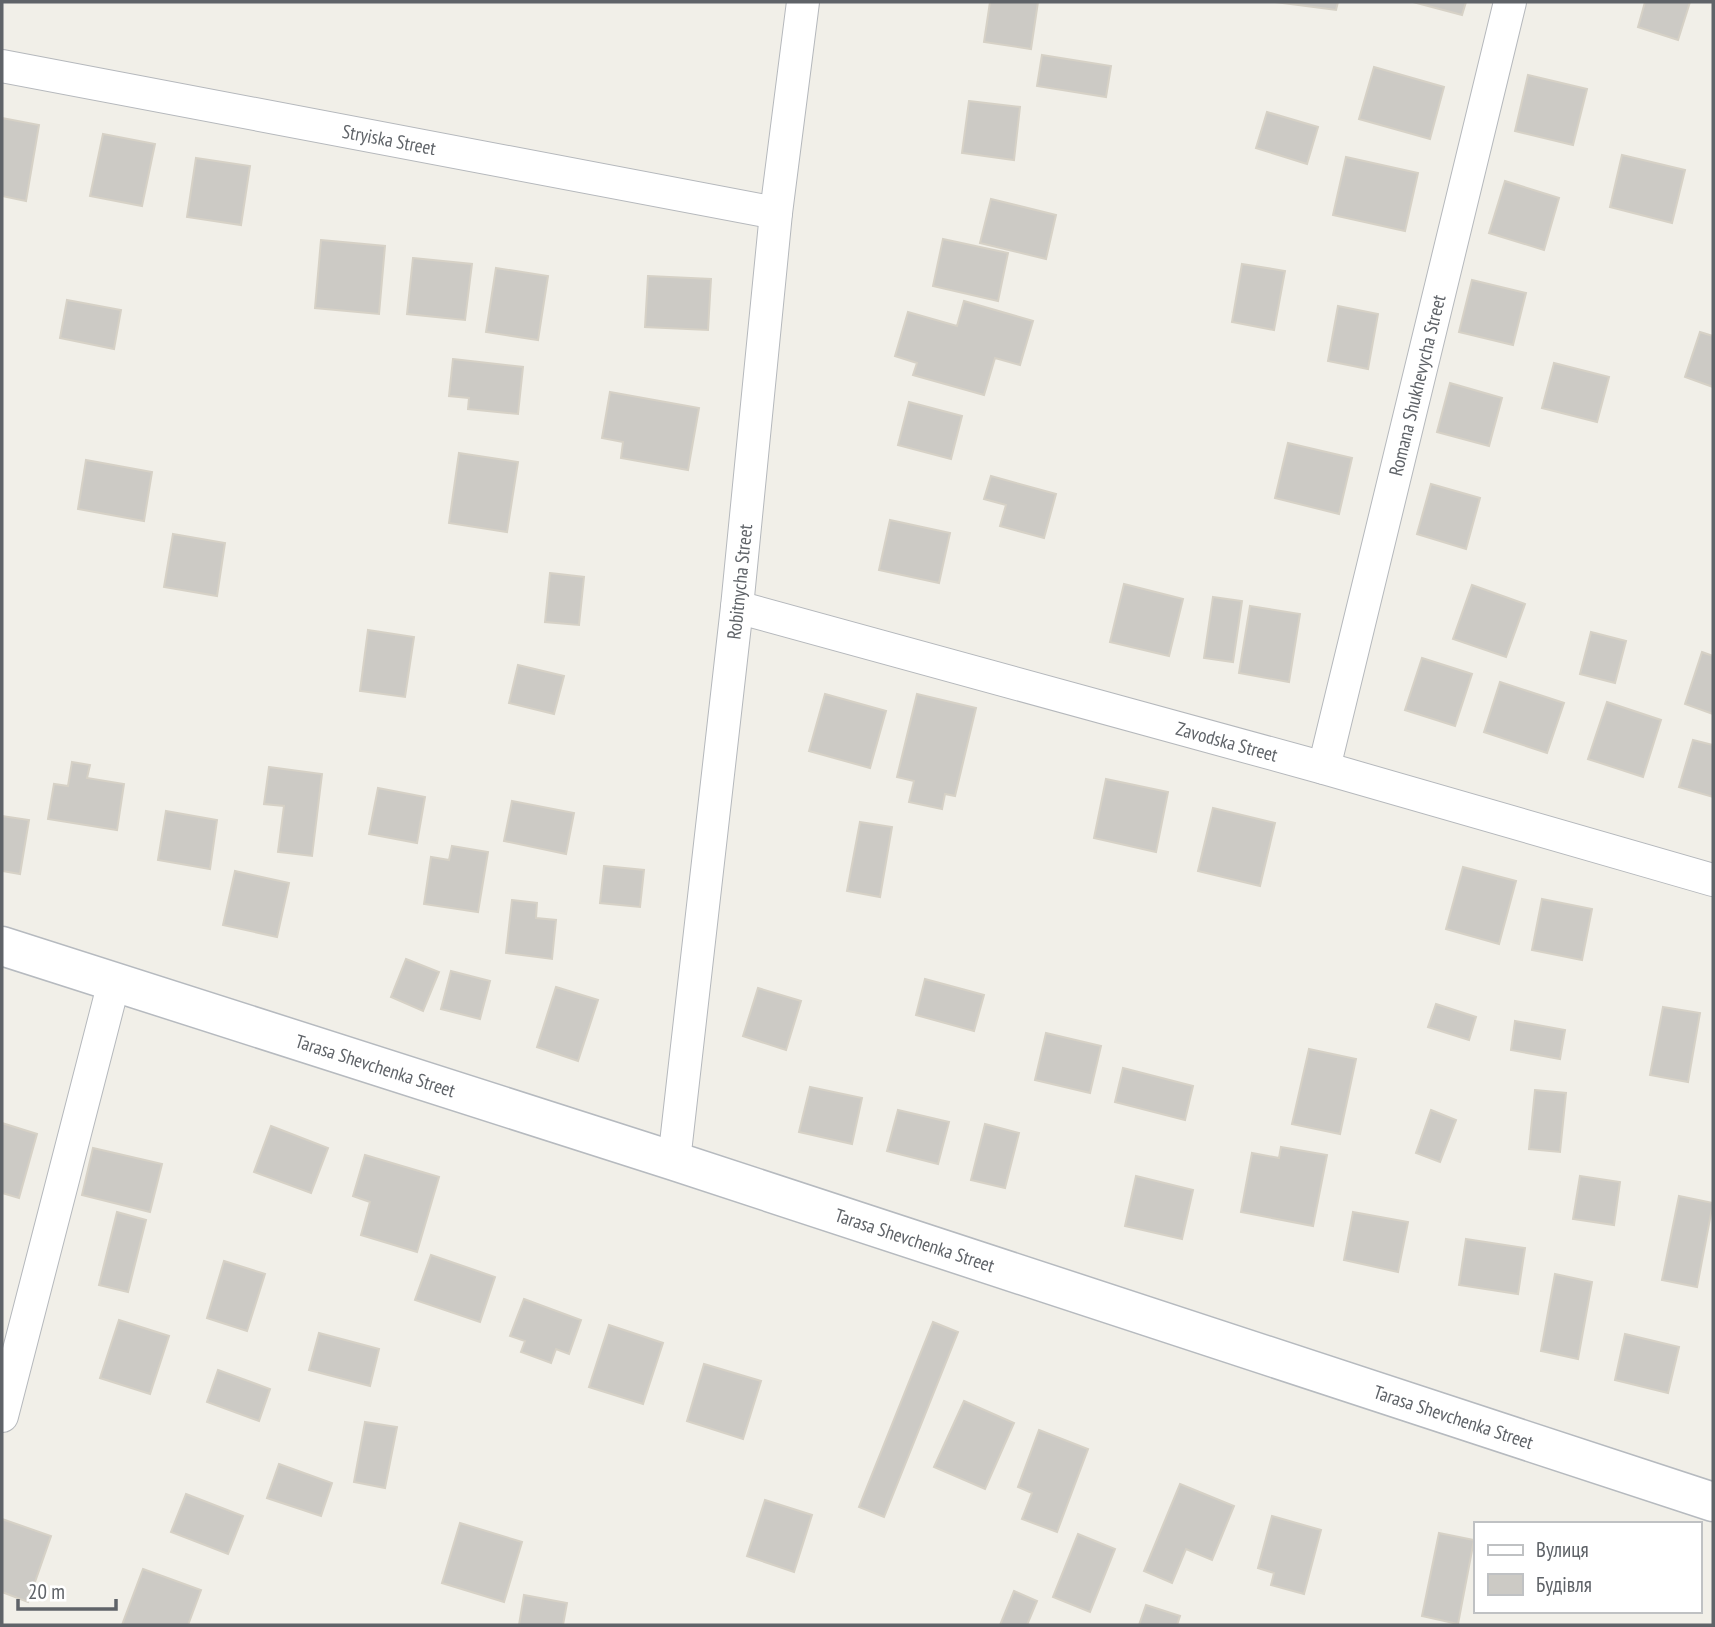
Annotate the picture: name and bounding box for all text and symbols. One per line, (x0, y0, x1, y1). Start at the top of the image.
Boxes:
street label: Stryiska Street (340, 119, 439, 160)
street label: Romana Shukhevycha Street (1383, 291, 1451, 478)
street label: Robitnycha Street (721, 522, 757, 641)
street label: Zavodska Street (1173, 716, 1281, 767)
street label: Tarasa Shevchenka Street (292, 1029, 459, 1102)
street label: Tarasa Shevchenka Street (832, 1203, 998, 1278)
street label: Tarasa Shevchenka Street (1371, 1379, 1537, 1454)
legend (1474, 1522, 1701, 1613)
text: Вулиця (1536, 1536, 1589, 1563)
scale bar (18, 1568, 116, 1612)
text: Будівля (1536, 1571, 1592, 1598)
text: 20 m (28, 1578, 65, 1605)

